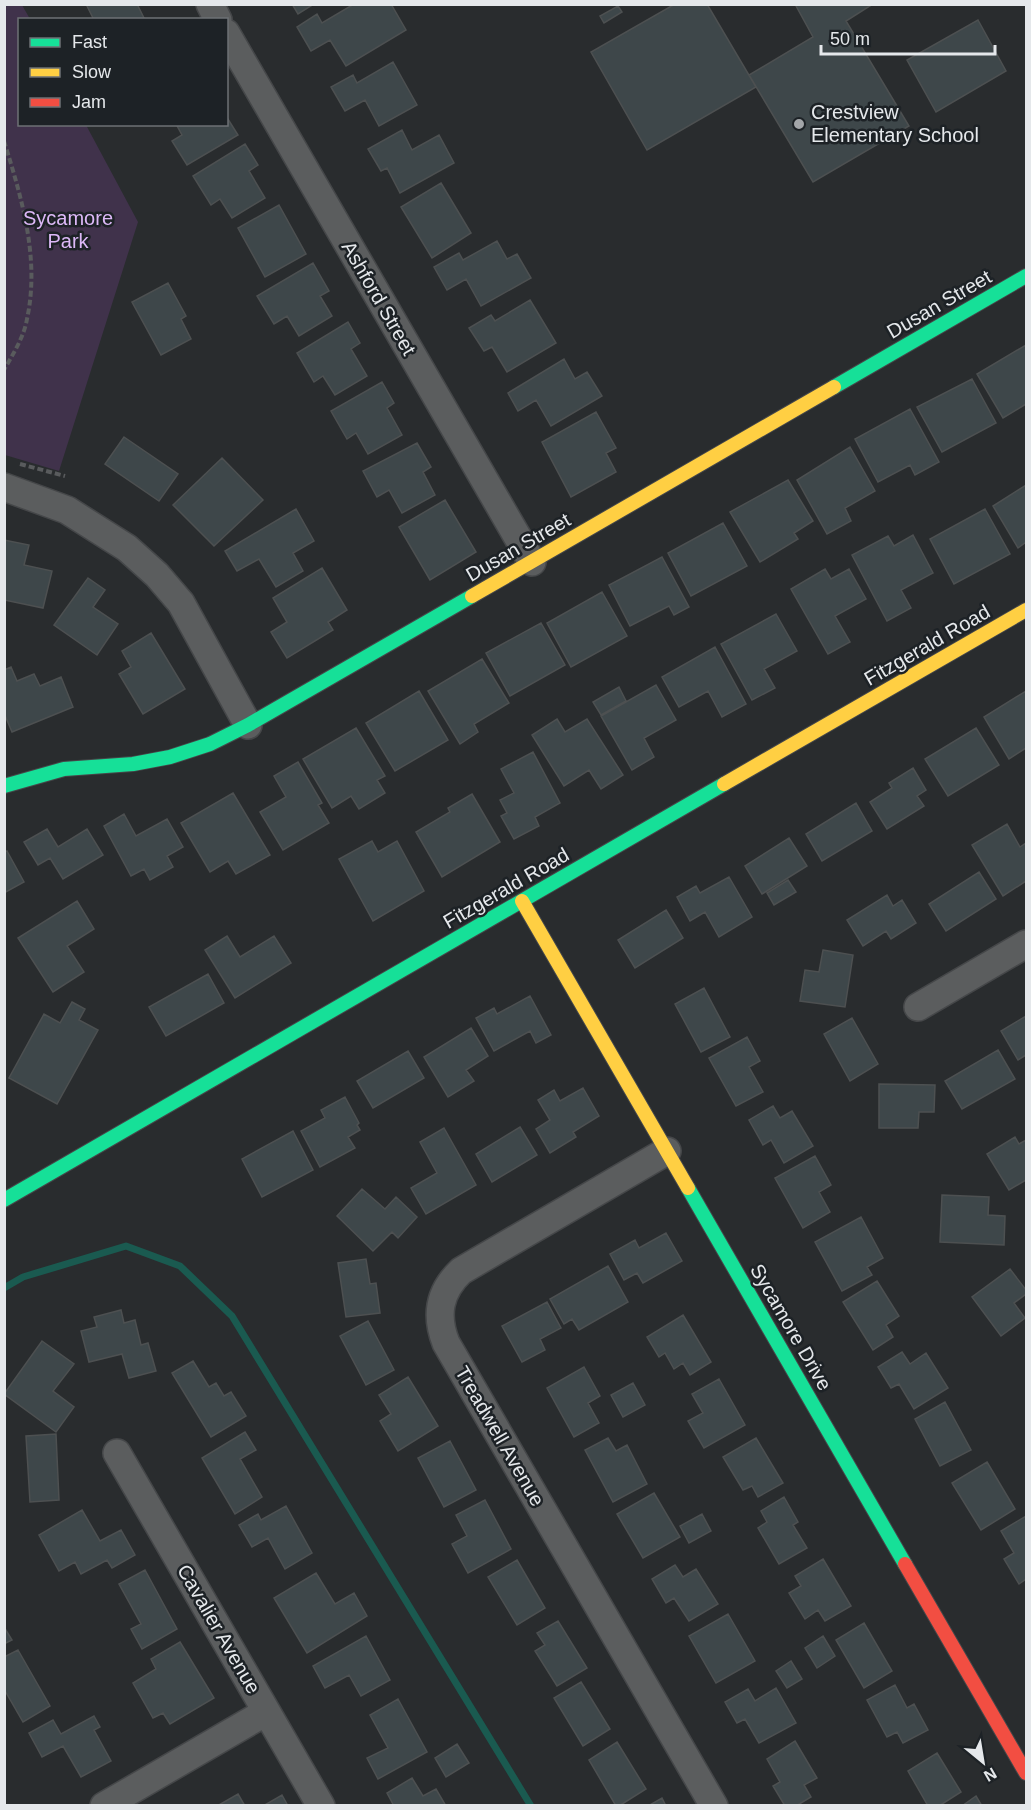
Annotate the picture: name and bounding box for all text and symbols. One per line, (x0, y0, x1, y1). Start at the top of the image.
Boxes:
legend (18, 18, 228, 126)
scale bar (821, 18, 995, 56)
text: 50 m (830, 29, 870, 49)
text: Fast (72, 32, 107, 52)
text: Slow (72, 62, 112, 82)
text: Jam (72, 92, 106, 112)
place label: Crestview Elementary School (811, 101, 979, 146)
marker: Crestview Elementary School (792, 117, 806, 131)
park label: Sycamore Park (23, 207, 113, 252)
street label: Ashford Street (338, 237, 421, 359)
street label: Dusan Street (883, 265, 995, 343)
street label: Dusan Street (462, 508, 574, 586)
street label: Fitzgerald Road (860, 600, 994, 690)
street label: Fitzgerald Road (439, 843, 573, 933)
street label: Sycamore Drive (746, 1260, 836, 1394)
street label: Treadwell Avenue (451, 1362, 549, 1510)
street label: Cavalier Avenue (173, 1561, 265, 1697)
north arrow (953, 1732, 1013, 1792)
text: N (981, 1764, 1000, 1785)

